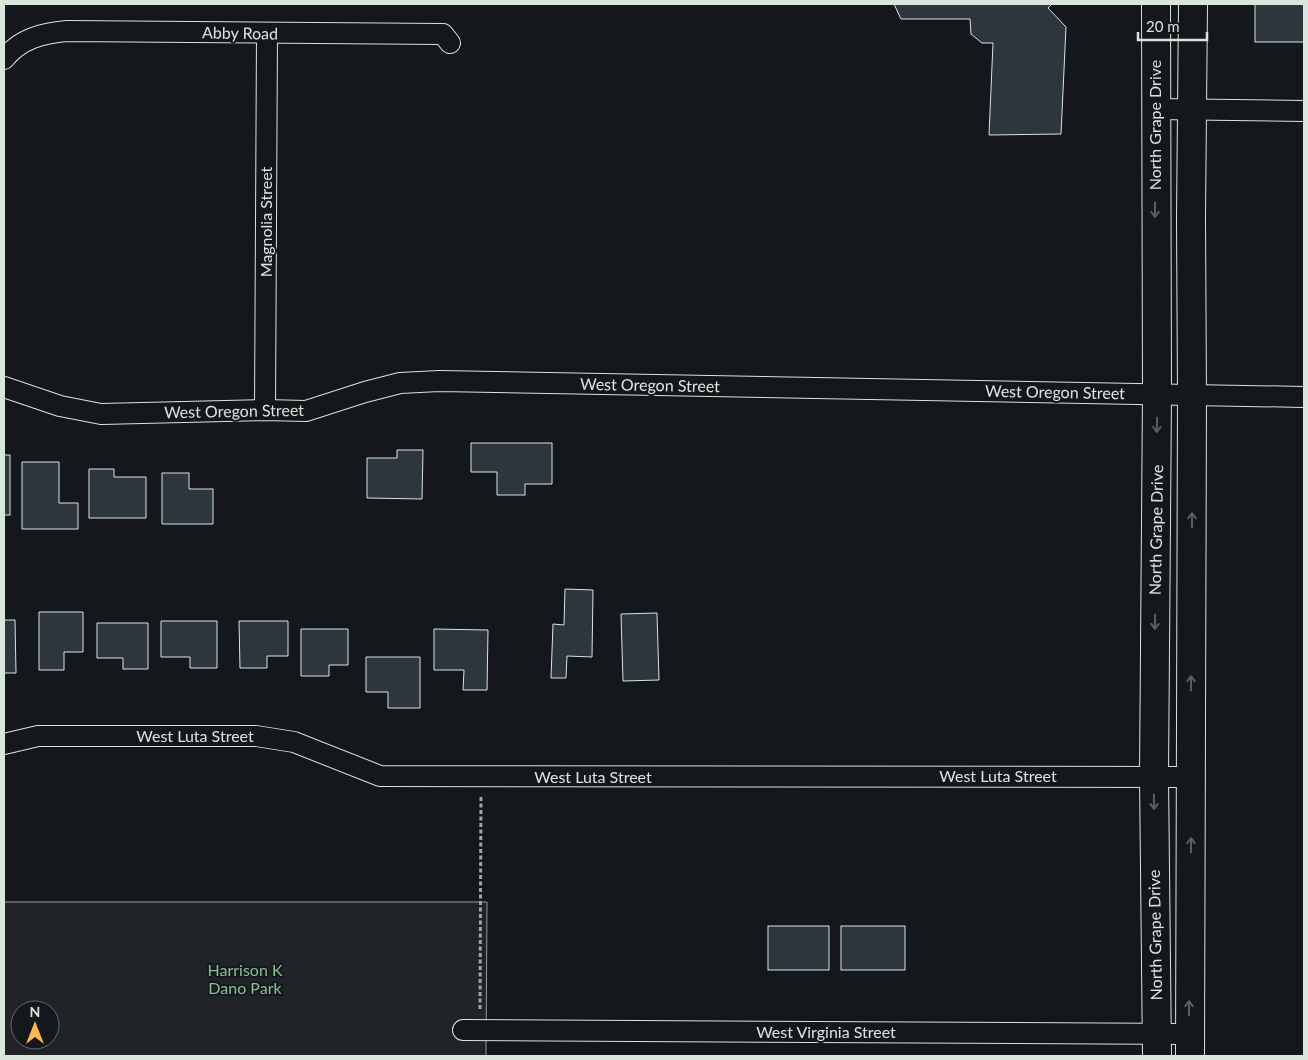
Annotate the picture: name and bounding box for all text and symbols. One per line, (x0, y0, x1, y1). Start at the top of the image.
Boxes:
scale bar (1138, 10, 1207, 42)
text: 20 m (1146, 17, 1180, 35)
street label: Abby Road (202, 22, 278, 43)
street label: North Grape Drive (1145, 60, 1164, 190)
street label: Magnolia Street (256, 166, 275, 277)
one-way arrow (1150, 202, 1160, 218)
street label: West Oregon Street (580, 374, 720, 395)
street label: West Oregon Street (985, 381, 1125, 402)
street label: West Oregon Street (164, 400, 304, 421)
one-way arrow (1152, 416, 1162, 433)
street label: North Grape Drive (1145, 465, 1166, 595)
one-way arrow (1187, 512, 1197, 528)
one-way arrow (1150, 614, 1160, 630)
one-way arrow (1186, 675, 1196, 691)
street label: West Luta Street (136, 726, 254, 745)
street label: West Luta Street (939, 766, 1057, 785)
street label: West Luta Street (534, 767, 652, 786)
one-way arrow (1149, 794, 1159, 810)
one-way arrow (1186, 837, 1196, 854)
street label: North Grape Drive (1144, 870, 1165, 1000)
park label: Harrison K Dano Park (207, 960, 283, 997)
north arrow (10, 1000, 60, 1050)
one-way arrow (1185, 1000, 1194, 1016)
text: N (30, 1003, 40, 1020)
street label: West Virginia Street (756, 1022, 896, 1041)

